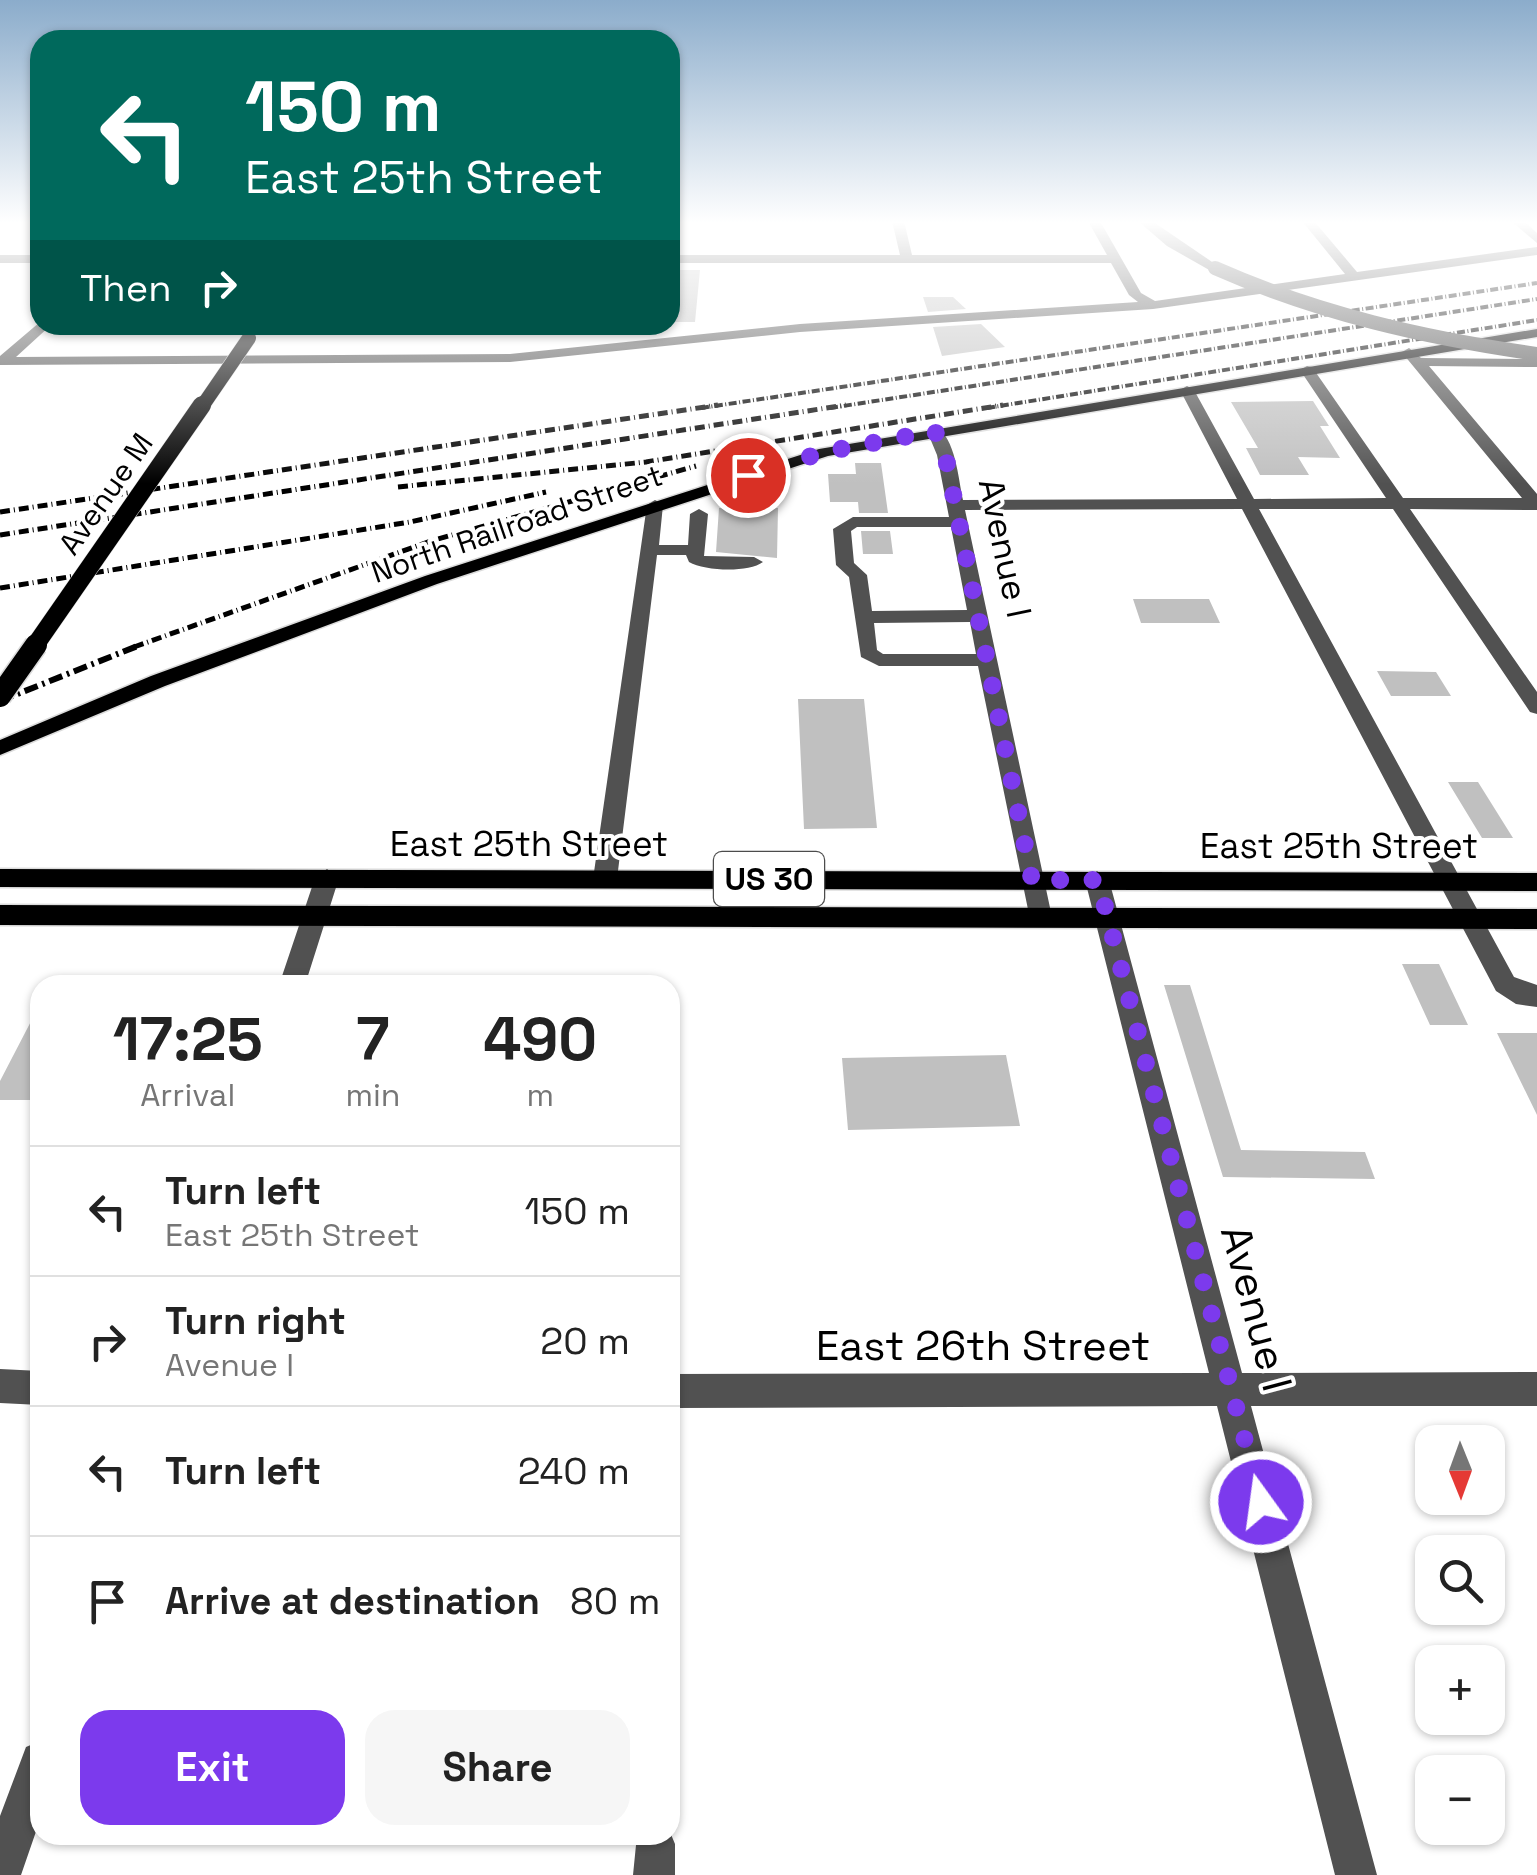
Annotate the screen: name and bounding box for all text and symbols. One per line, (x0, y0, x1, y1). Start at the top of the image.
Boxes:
text: 150 m (245, 62, 442, 151)
icon: left (80, 70, 210, 200)
text: East 25th Street (245, 149, 603, 206)
icon: right (191, 260, 246, 315)
text: Then (80, 264, 171, 312)
street label: Avenue M (50, 425, 162, 562)
pin (706, 433, 791, 518)
icon: arrive (721, 448, 776, 503)
street label: North Railroad Street (366, 455, 668, 592)
street label: Avenue I (969, 474, 1041, 622)
street label: East 25th Street (390, 822, 668, 866)
street label: East 25th Street (1200, 824, 1478, 868)
road number: US 30 (714, 852, 824, 906)
text: 17:25 (113, 1001, 263, 1078)
text: 7 (356, 1001, 390, 1078)
text: 490 (483, 1001, 597, 1078)
text: Arrival (140, 1075, 235, 1115)
text: min (345, 1075, 400, 1115)
text: m (526, 1075, 554, 1115)
text: Turn left (165, 1167, 321, 1215)
icon: left (80, 1184, 135, 1239)
text: 150 m (525, 1187, 630, 1235)
text: East 25th Street (165, 1215, 420, 1255)
street label: Avenue I (1209, 1219, 1304, 1397)
text: Turn right (165, 1297, 346, 1345)
icon: right (80, 1314, 135, 1369)
text: 20 m (540, 1317, 630, 1365)
street label: East 26th Street (816, 1319, 1150, 1372)
text: Avenue I (165, 1345, 294, 1385)
north arrow (1415, 1425, 1505, 1515)
map controls (1415, 1425, 1505, 1845)
icon: left (80, 1444, 135, 1499)
text: Turn left (165, 1447, 321, 1495)
text: 240 m (518, 1447, 630, 1495)
position arrow (1209, 1450, 1313, 1554)
button: search (1415, 1535, 1505, 1625)
icon: arrive (80, 1574, 135, 1629)
text: Arrive at destination (165, 1577, 540, 1625)
text: 80 m (570, 1577, 660, 1625)
button: + (1415, 1645, 1505, 1735)
button: Exit (80, 1710, 345, 1825)
button: Share (365, 1710, 630, 1825)
button: − (1415, 1755, 1505, 1845)

